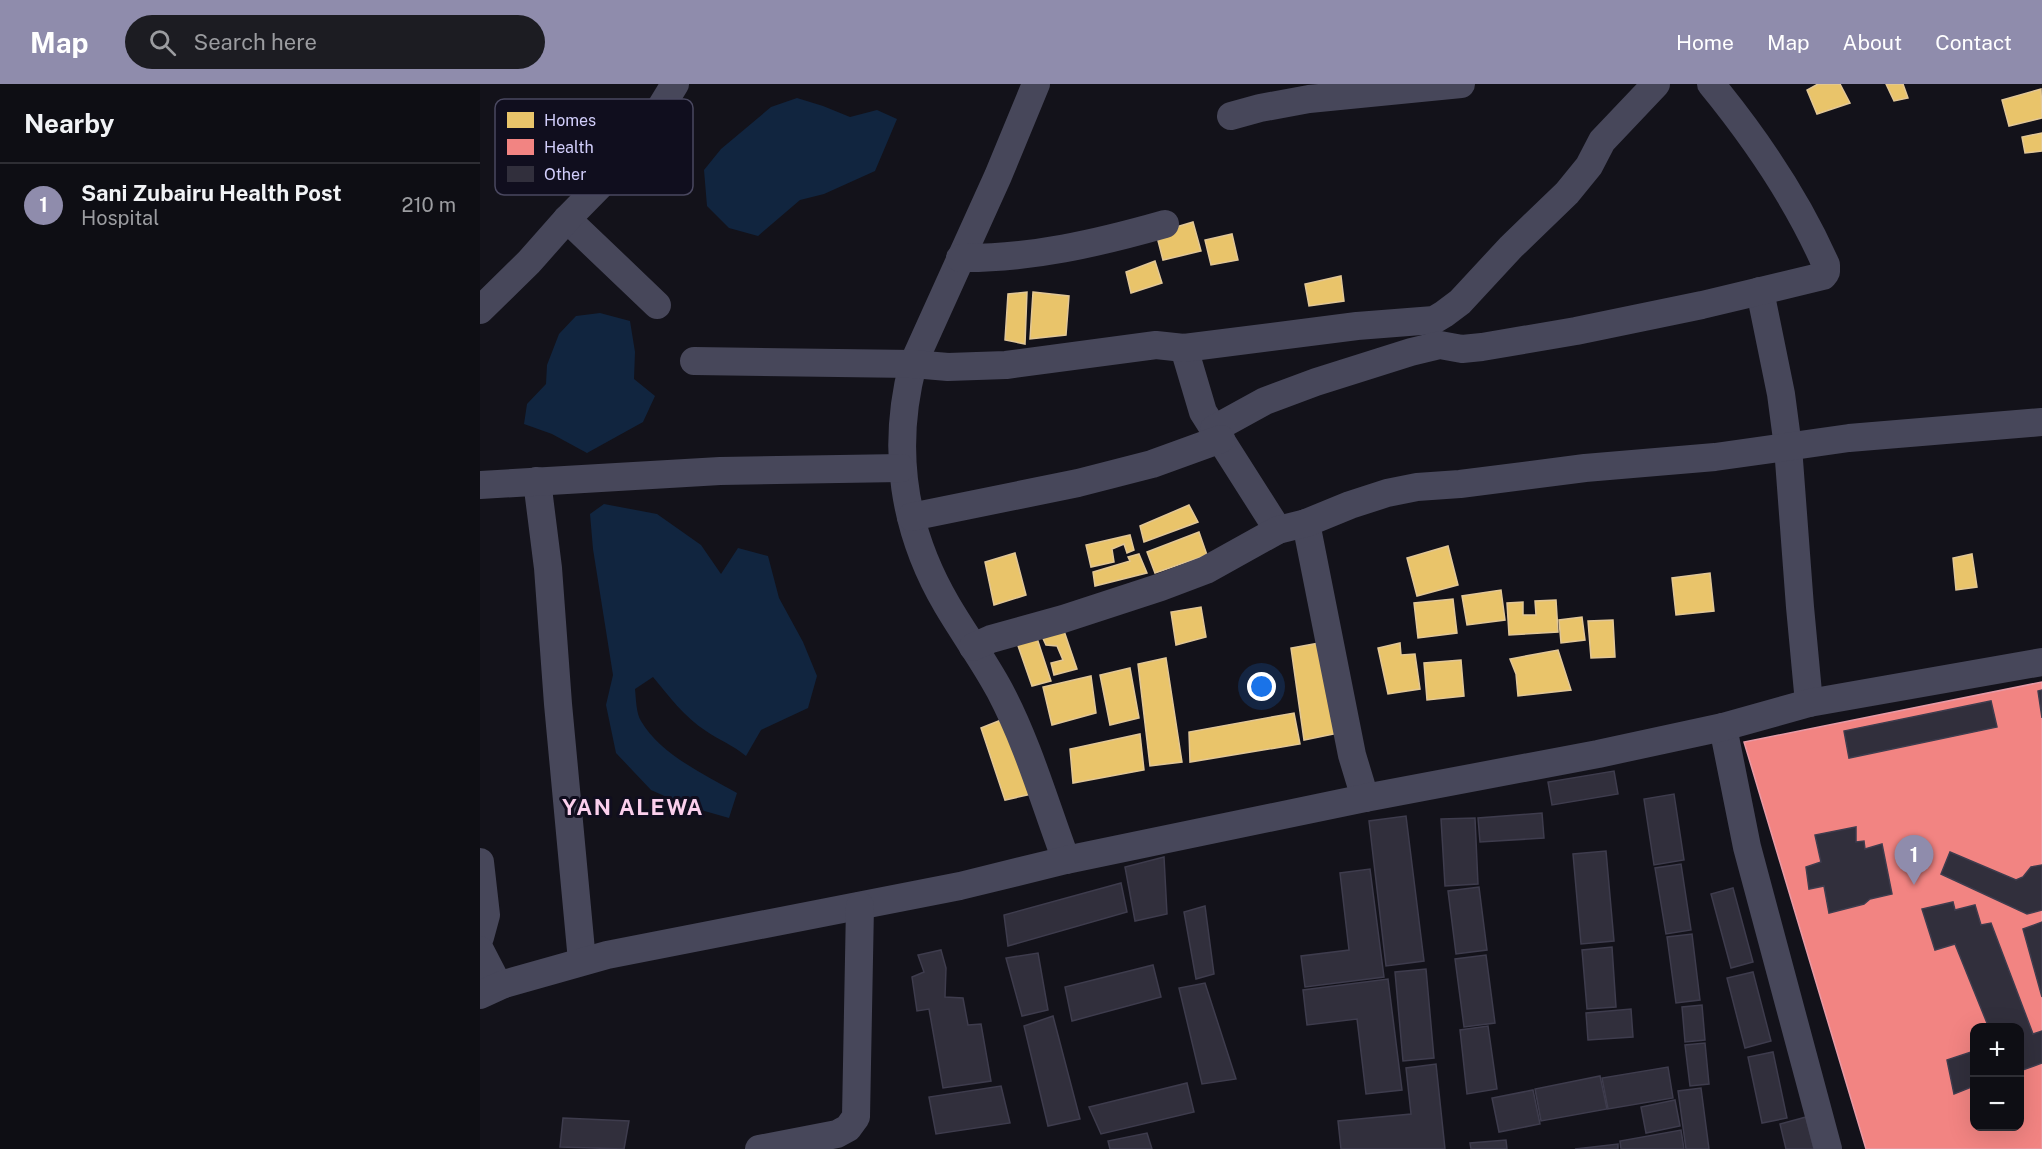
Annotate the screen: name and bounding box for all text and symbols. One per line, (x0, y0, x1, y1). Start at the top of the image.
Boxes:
search box (125, 15, 545, 69)
text: Map (30, 26, 89, 59)
icon: search (146, 26, 179, 59)
text: Search here (194, 29, 317, 55)
text: Home (1676, 30, 1734, 55)
text: Map (1767, 30, 1810, 55)
text: About (1843, 30, 1902, 55)
text: Contact (1935, 30, 2012, 55)
legend (495, 99, 693, 195)
text: Nearby (24, 108, 114, 139)
text: Homes (544, 111, 596, 130)
text: Health (544, 138, 594, 157)
text: Other (544, 165, 586, 184)
text: Sani Zubairu Health Post (81, 180, 342, 206)
text: 1 (39, 193, 48, 217)
text: 210 m (402, 193, 456, 217)
text: Hospital (81, 206, 159, 230)
your location (1247, 672, 1276, 701)
district label: YAN ALEWA (562, 794, 704, 820)
pin: 1 (1894, 836, 1934, 885)
map controls (1970, 1023, 2024, 1131)
button: + (1970, 1023, 2024, 1077)
button: − (1970, 1077, 2024, 1131)

